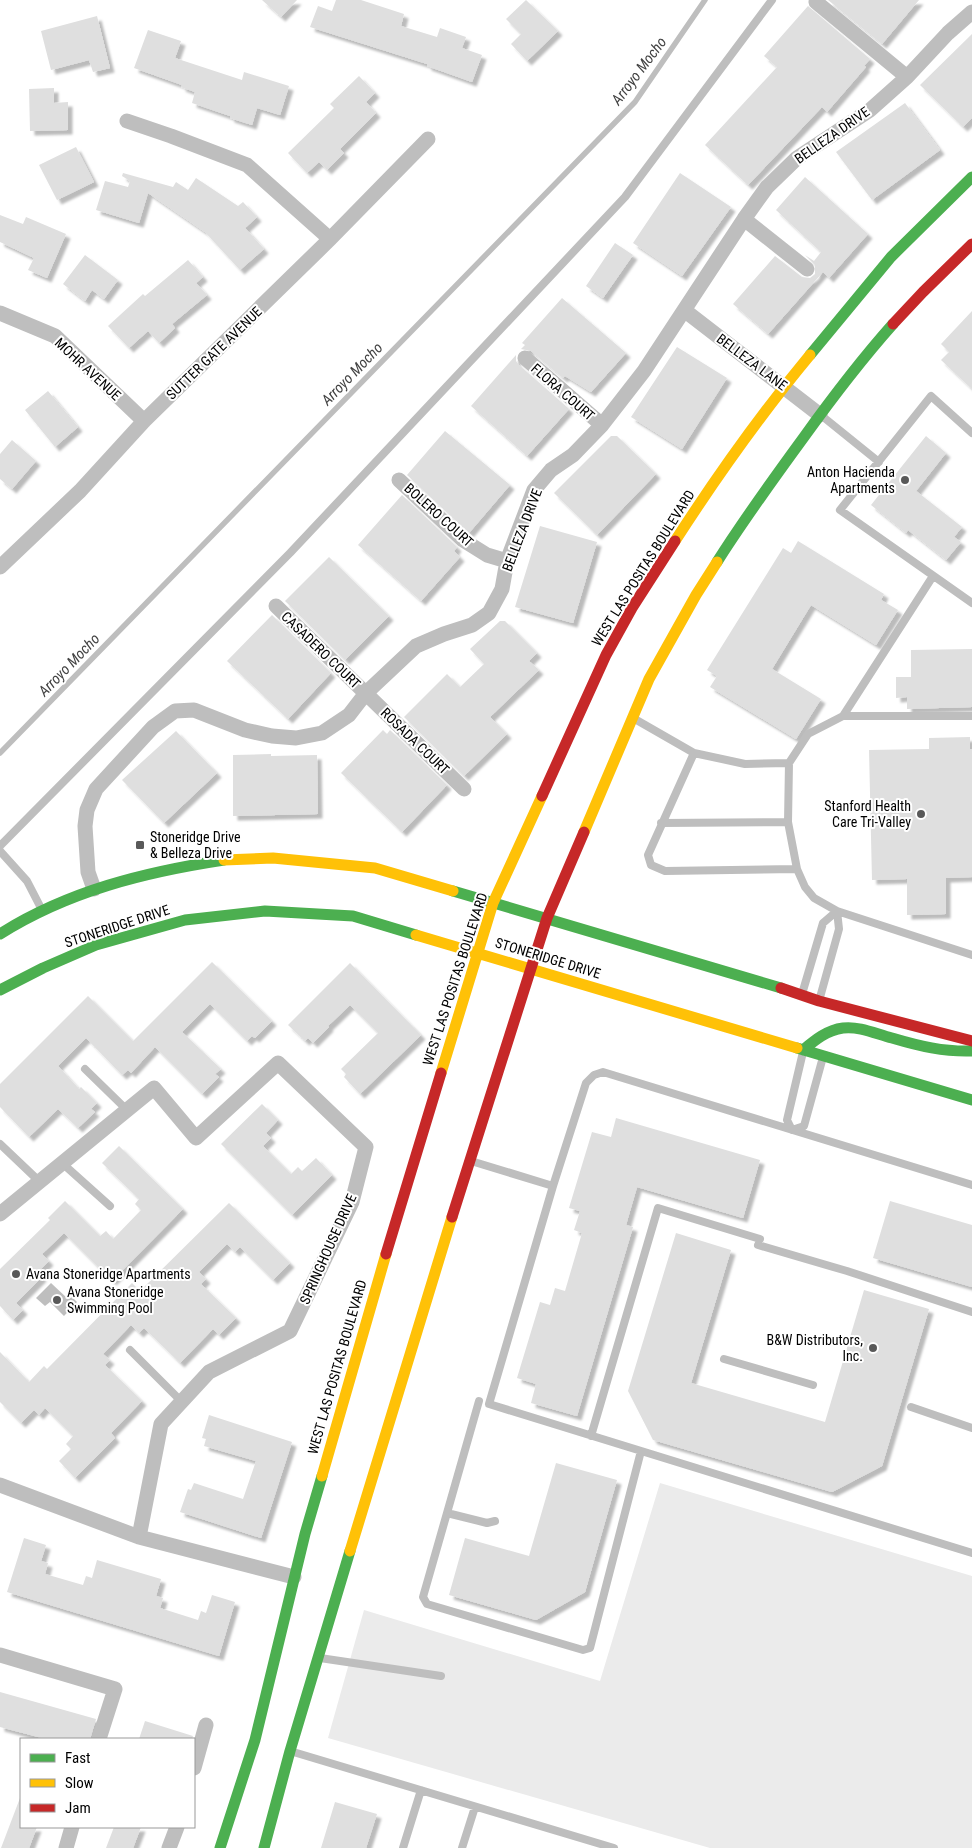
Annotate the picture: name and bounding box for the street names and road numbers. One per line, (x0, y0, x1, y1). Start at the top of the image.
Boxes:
street label: BELLEZA DRIVE (792, 103, 872, 167)
street label: SUTTER GATE AVENUE (163, 303, 265, 403)
street label: BELLEZA LANE (714, 330, 790, 394)
street label: MOHR AVENUE (52, 334, 124, 404)
street label: FLORA COURT (528, 360, 598, 424)
street label: BOLERO COURT (401, 480, 477, 550)
street label: BELLEZA DRIVE (499, 486, 545, 574)
street label: WEST LAS POSITAS BOULEVARD (588, 487, 698, 649)
street label: CASADERO COURT (278, 608, 364, 692)
street label: ROSADA COURT (378, 704, 452, 778)
street label: WEST LAS POSITAS BOULEVARD (419, 891, 491, 1067)
street label: STONERIDGE DRIVE (62, 901, 172, 951)
street label: STONERIDGE DRIVE (493, 934, 603, 982)
street label: SPRINGHOUSE DRIVE (296, 1191, 360, 1307)
street label: WEST LAS POSITAS BOULEVARD (304, 1278, 370, 1456)

